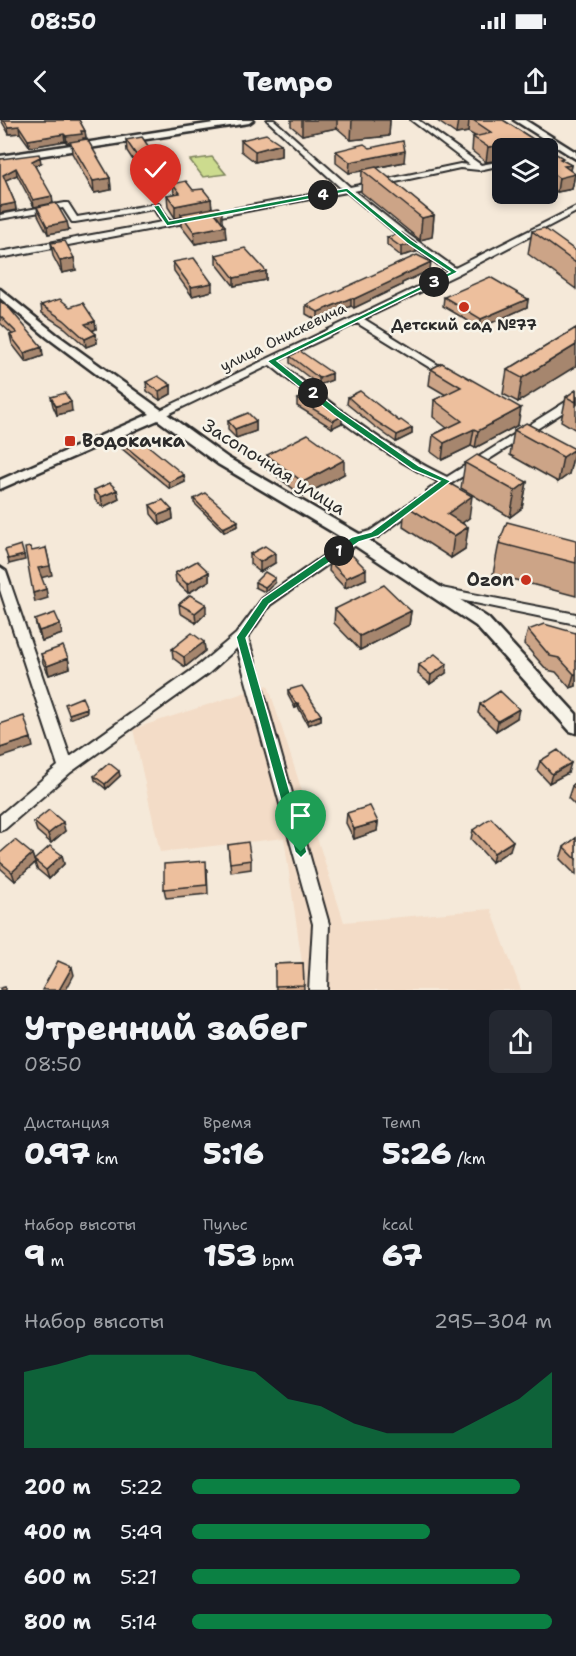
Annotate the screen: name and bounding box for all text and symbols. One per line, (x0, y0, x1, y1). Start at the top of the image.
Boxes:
text: 08:50 (30, 7, 96, 36)
text: Tempo (243, 63, 333, 100)
icon: back (24, 65, 57, 98)
icon: share (519, 65, 552, 98)
map controls (492, 138, 558, 204)
button: layers (492, 138, 558, 204)
pin (130, 144, 181, 206)
icon: check (139, 153, 172, 186)
pin: 4 (308, 180, 338, 210)
text: 4 (317, 184, 329, 205)
pin: 3 (419, 267, 449, 297)
text: 3 (428, 271, 440, 292)
street label: улица Онискевича (217, 298, 350, 376)
marker: Детский сад №77 (457, 300, 471, 314)
place label: Детский сад №77 (391, 315, 537, 335)
pin: 2 (298, 378, 328, 408)
text: 2 (307, 382, 319, 403)
street label: Засопочная улица (198, 413, 350, 521)
place label: Водокачка (82, 429, 186, 453)
marker: Водокачка (63, 434, 77, 448)
pin: 1 (324, 536, 354, 566)
text: 1 (335, 540, 343, 561)
place label: Ozon (467, 568, 514, 592)
marker: Ozon (519, 573, 533, 587)
pin (275, 790, 326, 852)
icon: arrive (284, 799, 317, 832)
text: Утренний забег (24, 1006, 307, 1051)
button: share (489, 1010, 552, 1073)
text: 08:50 (24, 1051, 82, 1077)
text: Дистанция (24, 1112, 110, 1133)
text: Время (203, 1112, 252, 1133)
text: Темп (382, 1112, 421, 1133)
text: 0.97 (24, 1133, 90, 1174)
text: 5:16 (203, 1133, 264, 1174)
text: 5:26 (382, 1133, 451, 1174)
text: km (90, 1148, 118, 1169)
text: /km (451, 1148, 486, 1169)
text: Набор высоты (24, 1214, 136, 1235)
text: Пульс (203, 1214, 248, 1235)
text: kcal (382, 1214, 413, 1235)
text: 9 (24, 1235, 45, 1276)
text: 153 (203, 1235, 257, 1276)
text: 67 (382, 1235, 423, 1276)
text: m (45, 1250, 64, 1271)
text: bpm (257, 1250, 294, 1271)
text: Набор высоты (24, 1308, 164, 1334)
text: 295–304 m (434, 1308, 552, 1334)
text: 200 m (24, 1474, 91, 1500)
text: 5:22 (120, 1474, 163, 1500)
text: 400 m (24, 1519, 91, 1545)
text: 5:49 (120, 1519, 163, 1545)
text: 600 m (24, 1564, 91, 1590)
text: 5:21 (120, 1564, 157, 1590)
text: 800 m (24, 1609, 91, 1635)
text: 5:14 (120, 1609, 157, 1635)

